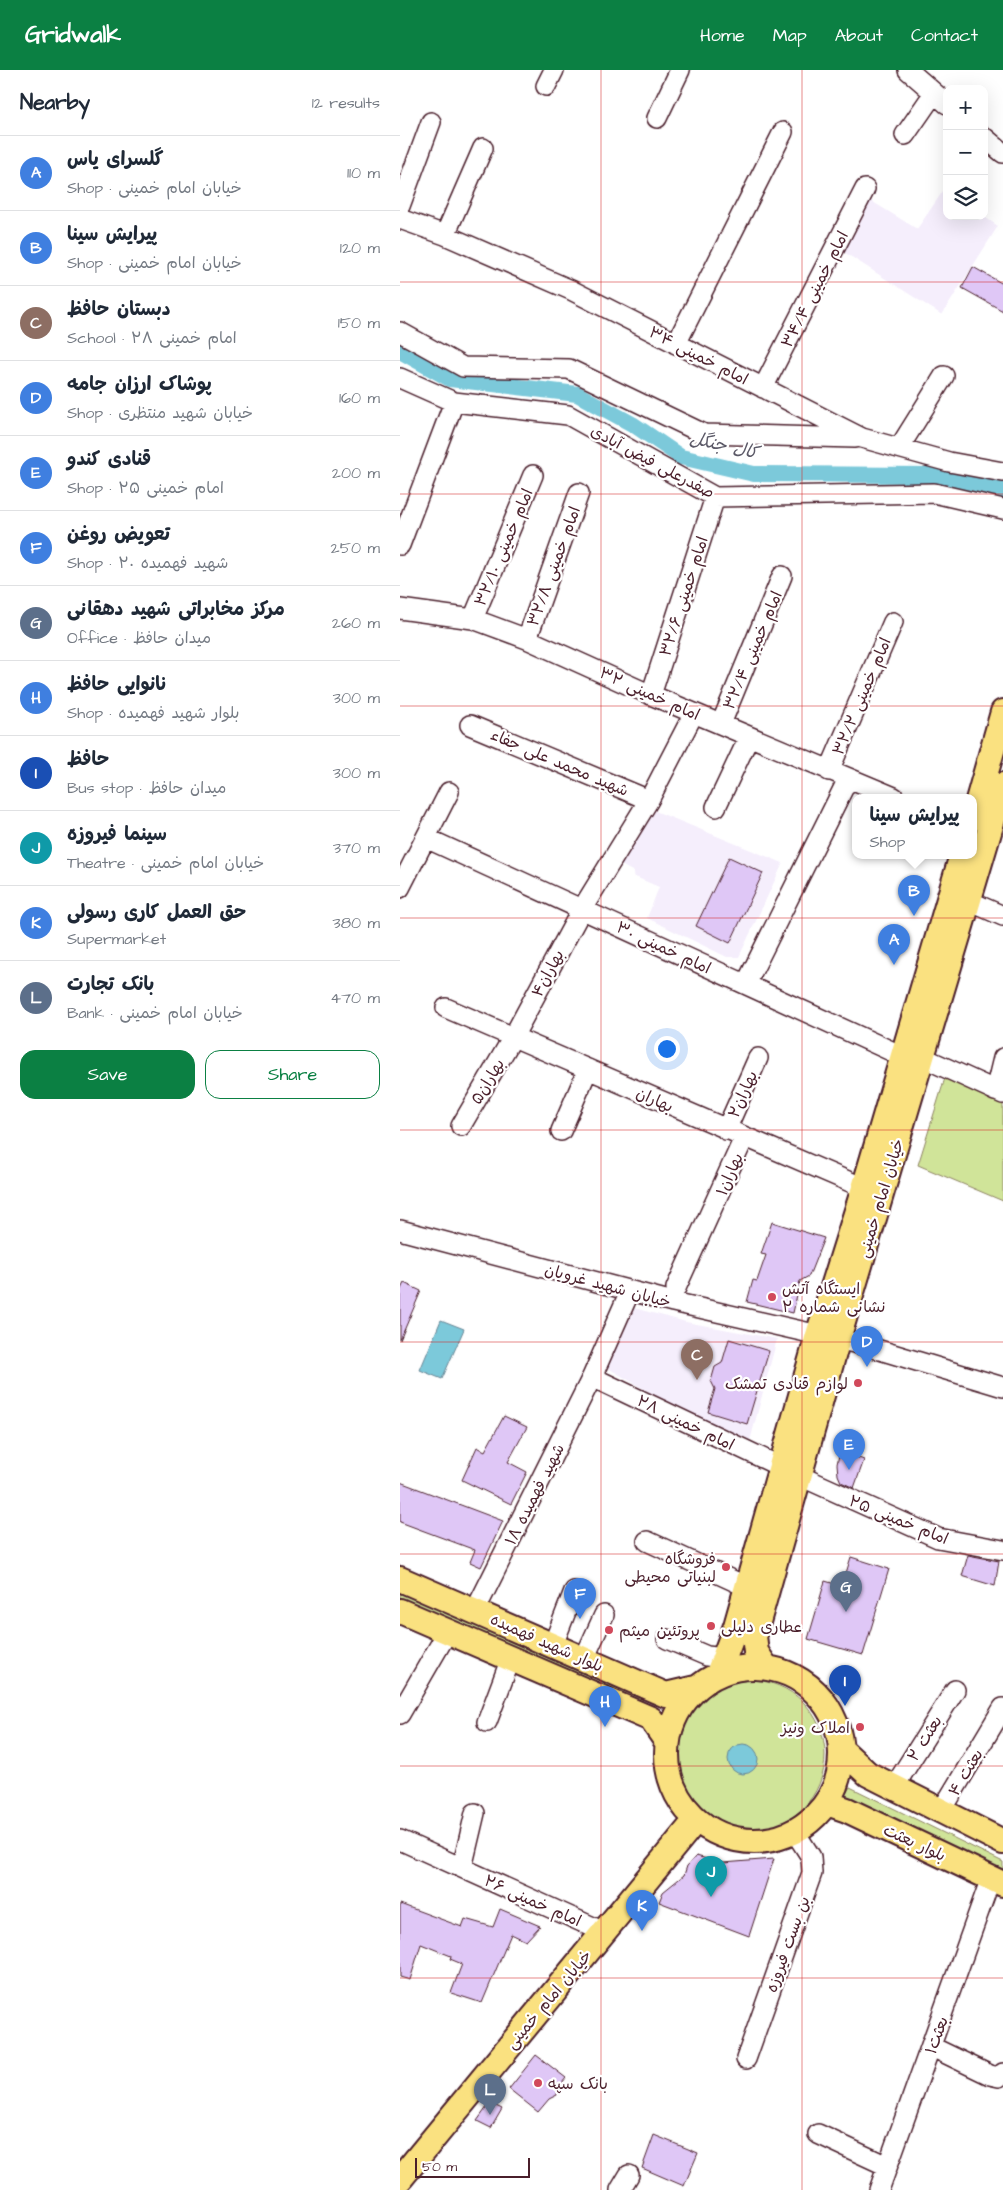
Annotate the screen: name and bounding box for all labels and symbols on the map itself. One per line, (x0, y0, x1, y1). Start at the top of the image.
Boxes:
street label: امام خمینی ۳۴/۴ (776, 227, 855, 352)
street label: امام خمینی ۳۴ (645, 321, 752, 391)
street label: صفدرعلی فیض آبادی (587, 420, 718, 504)
water label: کال جنگل (687, 426, 764, 466)
street label: امام خمینی ۳۲/۱۰ (469, 485, 540, 610)
street label: امام خمینی ۳۲/۸ (522, 503, 587, 630)
street label: امام خمینی ۳۲/۶ (654, 534, 715, 659)
street label: امام خمینی ۳۲/۴ (718, 588, 789, 714)
street label: امام خمینی ۳۲/۲ (827, 634, 898, 759)
street label: امام خمینی ۳۲ (595, 662, 703, 727)
street label: شهید محمد علی جفاء (487, 724, 632, 802)
pin: B (898, 875, 930, 916)
street label: امام خمینی ۳۰ (612, 916, 715, 980)
pin: A (878, 924, 910, 965)
street label: بهاران۴ (526, 946, 569, 1001)
your location (654, 1036, 680, 1062)
street label: بهاران۵ (466, 1055, 510, 1108)
street label: بهاران۲ (723, 1067, 763, 1121)
street label: بهاران (632, 1082, 677, 1118)
street label: خیابان امام خمینی (852, 1136, 910, 1261)
street label: بهاران۱ (711, 1150, 749, 1199)
street label: خیابان شهید غرویان (542, 1259, 673, 1313)
place label: ایستگاه آتش نشانی شماره ۲ (782, 1278, 885, 1318)
marker: ایستگاه آتش نشانی شماره ۲ (766, 1291, 778, 1303)
pin: D (851, 1326, 883, 1367)
pin: C (681, 1339, 713, 1380)
place label: لوازم قنادی تمشک (725, 1373, 848, 1396)
marker: لوازم قنادی تمشک (852, 1377, 864, 1389)
street label: امام خمینی ۲۸ (633, 1390, 738, 1457)
pin: E (833, 1429, 865, 1470)
street label: شهید فهمیده ۱۸ (500, 1440, 570, 1549)
street label: امام خمینی ۲۵ (845, 1490, 952, 1551)
place label: فروشگاه لبنیاتی محیطی (624, 1548, 716, 1588)
marker: فروشگاه لبنیاتی محیطی (720, 1561, 732, 1573)
pin: G (830, 1571, 862, 1612)
pin: F (564, 1578, 596, 1619)
street label: بلوار شهید فهمیده (487, 1608, 606, 1678)
place label: عطاری دلیلی (721, 1616, 802, 1638)
place label: پروتئین میثم (619, 1620, 700, 1643)
marker: عطاری دلیلی (705, 1620, 717, 1632)
marker: پروتئین میثم (603, 1624, 615, 1636)
pin: I (829, 1665, 861, 1706)
pin: H (589, 1686, 621, 1727)
street label: بعثت ۲ (902, 1711, 948, 1766)
place label: املاک ونیز (779, 1717, 850, 1739)
marker: املاک ونیز (854, 1721, 866, 1733)
street label: بعثت ۴ (943, 1745, 989, 1800)
street label: بلوار بعثت (880, 1819, 949, 1867)
pin: J (695, 1856, 727, 1897)
street label: امام خمینی ۲۶ (480, 1870, 585, 1933)
pin: K (626, 1890, 658, 1931)
street label: بن بست فیروزه (760, 1893, 816, 1995)
street label: خیابان امام خمینی (501, 1945, 598, 2055)
street label: بعثت۱ (920, 2013, 954, 2057)
place label: بانک سپه (548, 2073, 608, 2095)
pin: L (474, 2074, 506, 2115)
marker: بانک سپه (532, 2077, 544, 2089)
scale bar (415, 2155, 530, 2178)

